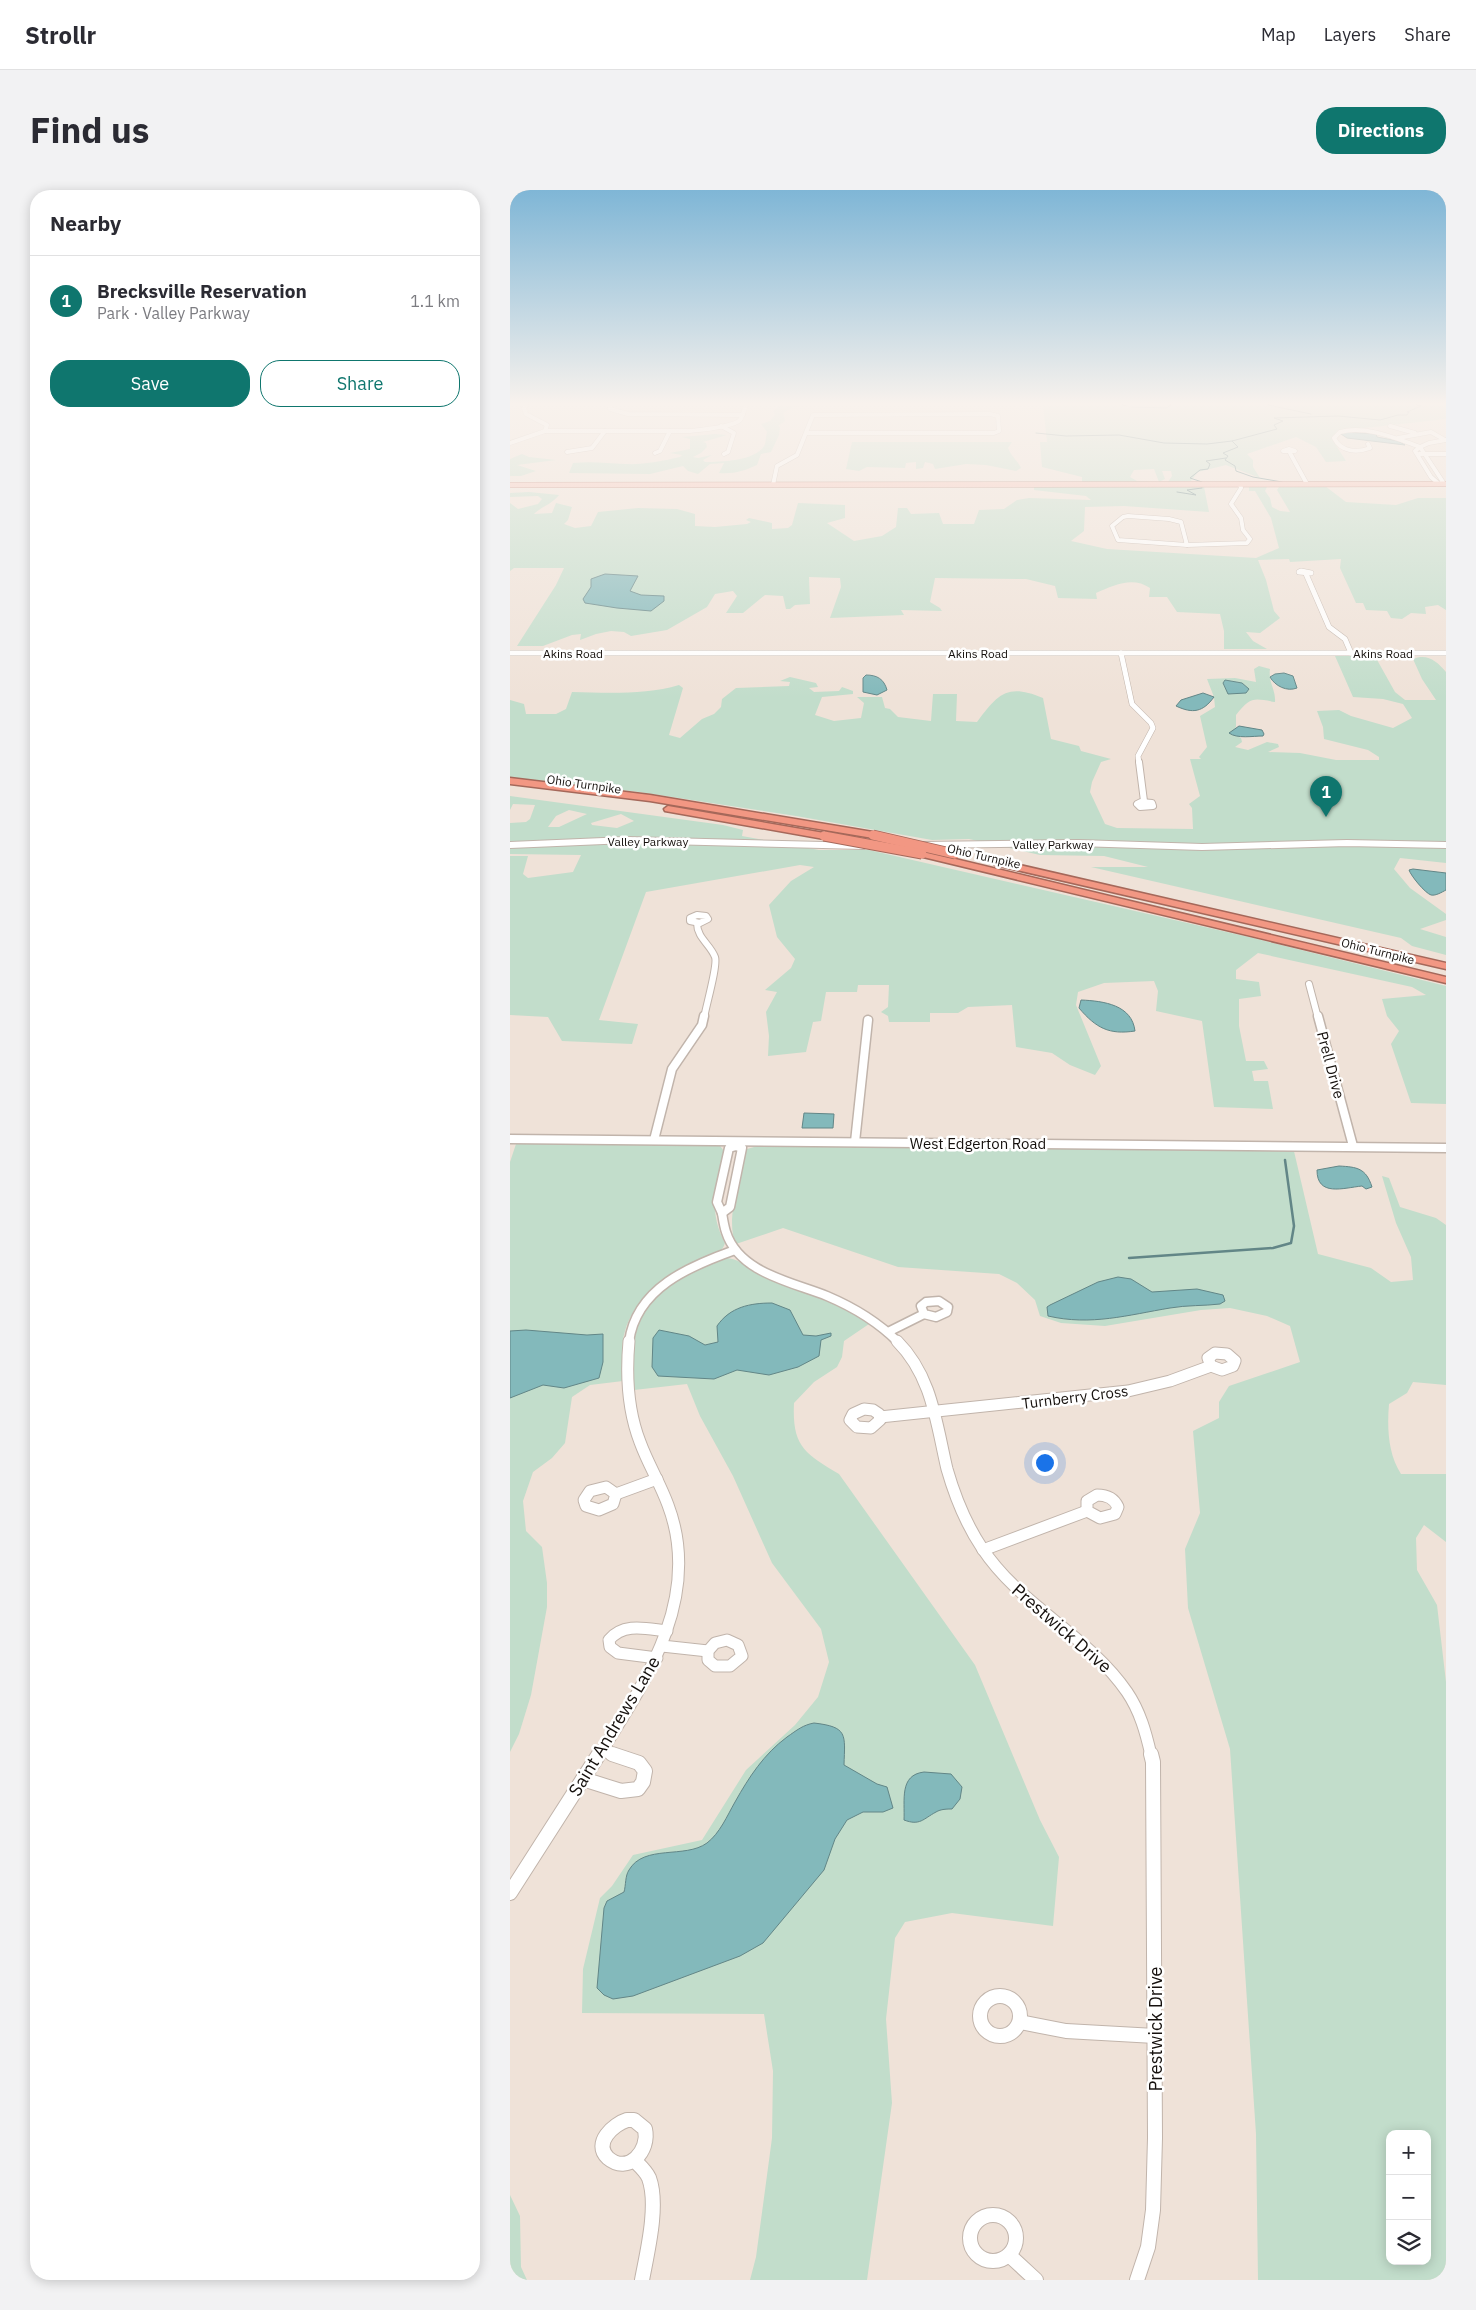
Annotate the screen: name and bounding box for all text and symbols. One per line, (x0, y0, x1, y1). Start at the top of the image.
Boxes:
text: Strollr (25, 19, 96, 51)
text: Map (1261, 23, 1296, 46)
text: Layers (1324, 23, 1376, 46)
text: Share (1404, 23, 1451, 46)
text: Find us (30, 107, 149, 153)
button: Directions (1316, 107, 1446, 154)
text: Nearby (50, 209, 121, 237)
text: Brecksville Reservation (97, 279, 307, 303)
text: 1 (61, 291, 71, 311)
text: 1.1 km (410, 291, 460, 311)
text: Park · Valley Parkway (97, 303, 250, 323)
button: Save (50, 360, 250, 407)
button: Share (260, 360, 460, 407)
street label: Akins Road (543, 646, 603, 661)
street label: Akins Road (948, 646, 1008, 661)
street label: Akins Road (1353, 646, 1413, 661)
street label: Ohio Turnpike (546, 771, 622, 797)
pin: 1 (1310, 776, 1342, 817)
street label: Valley Parkway (608, 834, 688, 849)
street label: Valley Parkway (1013, 837, 1093, 852)
street label: Ohio Turnpike (946, 840, 1023, 872)
street label: Ohio Turnpike (1340, 935, 1417, 967)
street label: Prell Drive (1313, 1029, 1349, 1101)
street label: West Edgerton Road (910, 1134, 1046, 1153)
street label: Turnberry Cross (1021, 1381, 1129, 1413)
your location (1032, 1450, 1058, 1476)
street label: Prestwick Drive (1007, 1578, 1117, 1678)
street label: Saint Andrews Lane (563, 1652, 665, 1800)
street label: Prestwick Drive (1144, 1966, 1167, 2091)
map controls (1386, 2130, 1431, 2265)
button: + (1386, 2130, 1431, 2175)
button: − (1386, 2175, 1431, 2220)
button: layers (1386, 2220, 1431, 2265)

